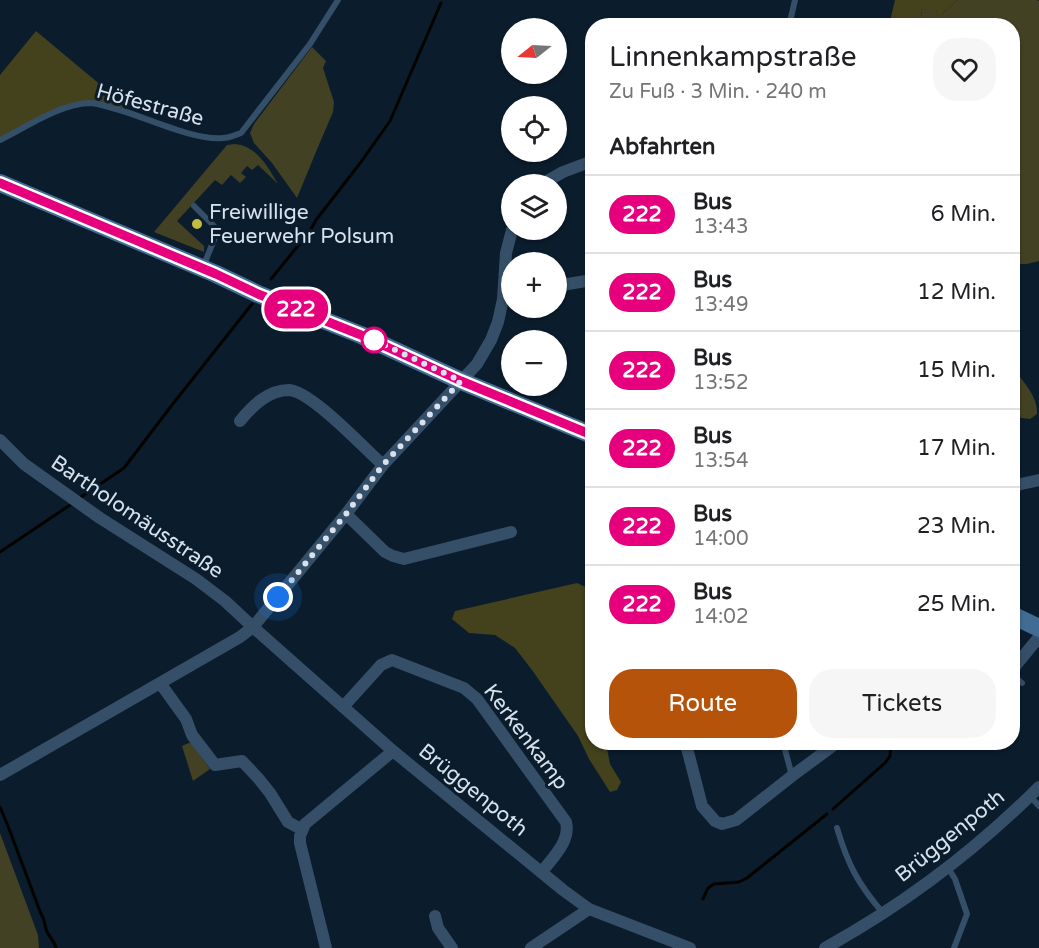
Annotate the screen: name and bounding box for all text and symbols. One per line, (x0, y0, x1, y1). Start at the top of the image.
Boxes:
north arrow (501, 18, 567, 84)
map controls (501, 18, 567, 396)
button: heart (933, 38, 996, 101)
text: Linnenkampstraße (609, 40, 857, 74)
street label: Höfestraße (94, 79, 206, 131)
text: Zu Fuß · 3 Min. · 240 m (609, 80, 827, 104)
button: locate (501, 96, 567, 162)
text: Abfahrten (609, 134, 715, 160)
button: layers (501, 174, 567, 240)
text: Bus (693, 189, 732, 215)
place label: Freiwillige Feuerwehr Polsum (209, 200, 394, 249)
text: 6 Min. (931, 201, 996, 227)
text: 222 (622, 202, 662, 227)
text: 13:43 (693, 215, 748, 239)
marker: Freiwillige Feuerwehr Polsum (190, 217, 204, 231)
button: + (501, 252, 567, 318)
text: Bus (693, 267, 732, 293)
text: 12 Min. (917, 279, 996, 305)
text: 222 (622, 280, 662, 305)
line badge: 222 (262, 290, 330, 328)
text: 13:49 (693, 293, 748, 317)
text: 222 (276, 297, 316, 322)
unlabelled marker (361, 327, 387, 353)
button: − (501, 330, 567, 396)
text: Bus (693, 345, 732, 371)
text: 15 Min. (917, 357, 996, 383)
text: 222 (622, 358, 662, 383)
text: 13:52 (693, 371, 748, 395)
text: Bus (693, 423, 732, 449)
text: 17 Min. (917, 435, 996, 461)
text: 222 (622, 436, 662, 461)
text: 13:54 (693, 449, 748, 473)
street label: Bartholomäusstraße (46, 450, 228, 584)
text: Bus (693, 501, 732, 527)
text: 23 Min. (917, 513, 996, 539)
text: 222 (622, 514, 662, 539)
text: 14:00 (693, 527, 748, 551)
text: Bus (693, 579, 732, 605)
your location (263, 582, 293, 612)
text: 25 Min. (917, 591, 996, 617)
text: 222 (622, 592, 662, 617)
text: 14:02 (693, 605, 748, 629)
button: Route (609, 669, 797, 738)
button: Tickets (809, 669, 996, 738)
street label: Kerkenkamp (478, 679, 574, 795)
street label: Brüggenpoth (413, 738, 533, 842)
street label: Brüggenpoth (890, 784, 1010, 888)

